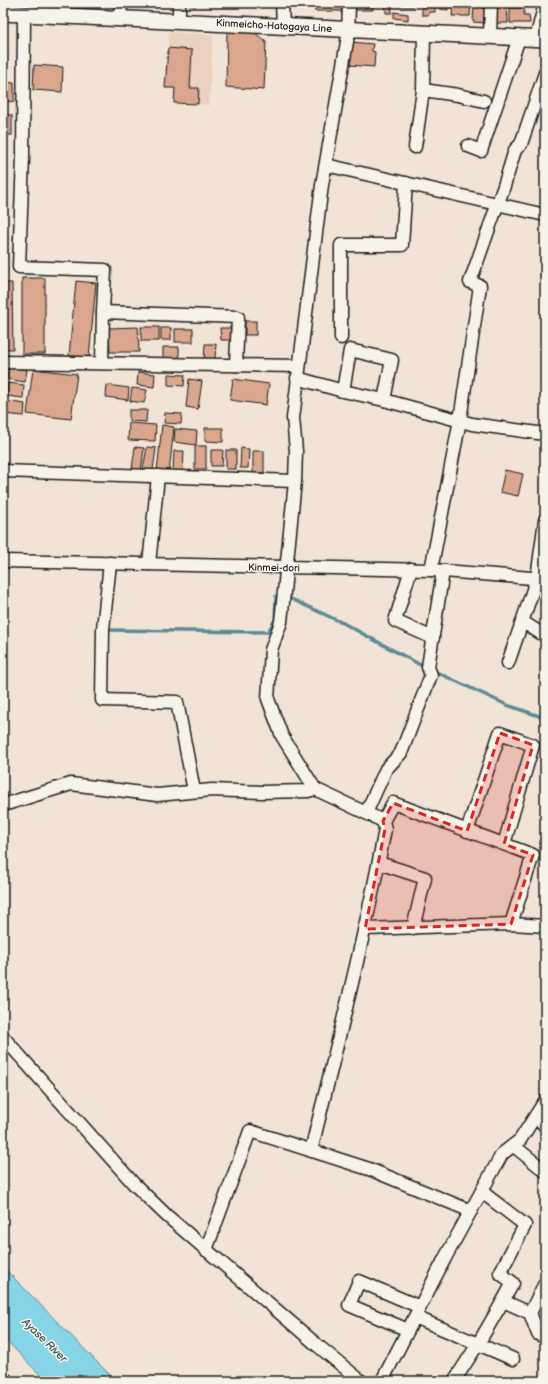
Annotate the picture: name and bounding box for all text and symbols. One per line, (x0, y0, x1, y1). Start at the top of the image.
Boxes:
street label: Kinmeicho-Hatogaya Line (216, 17, 332, 35)
street label: Kinmei-dori (248, 562, 300, 574)
water label: Ayase River (19, 1315, 71, 1366)

